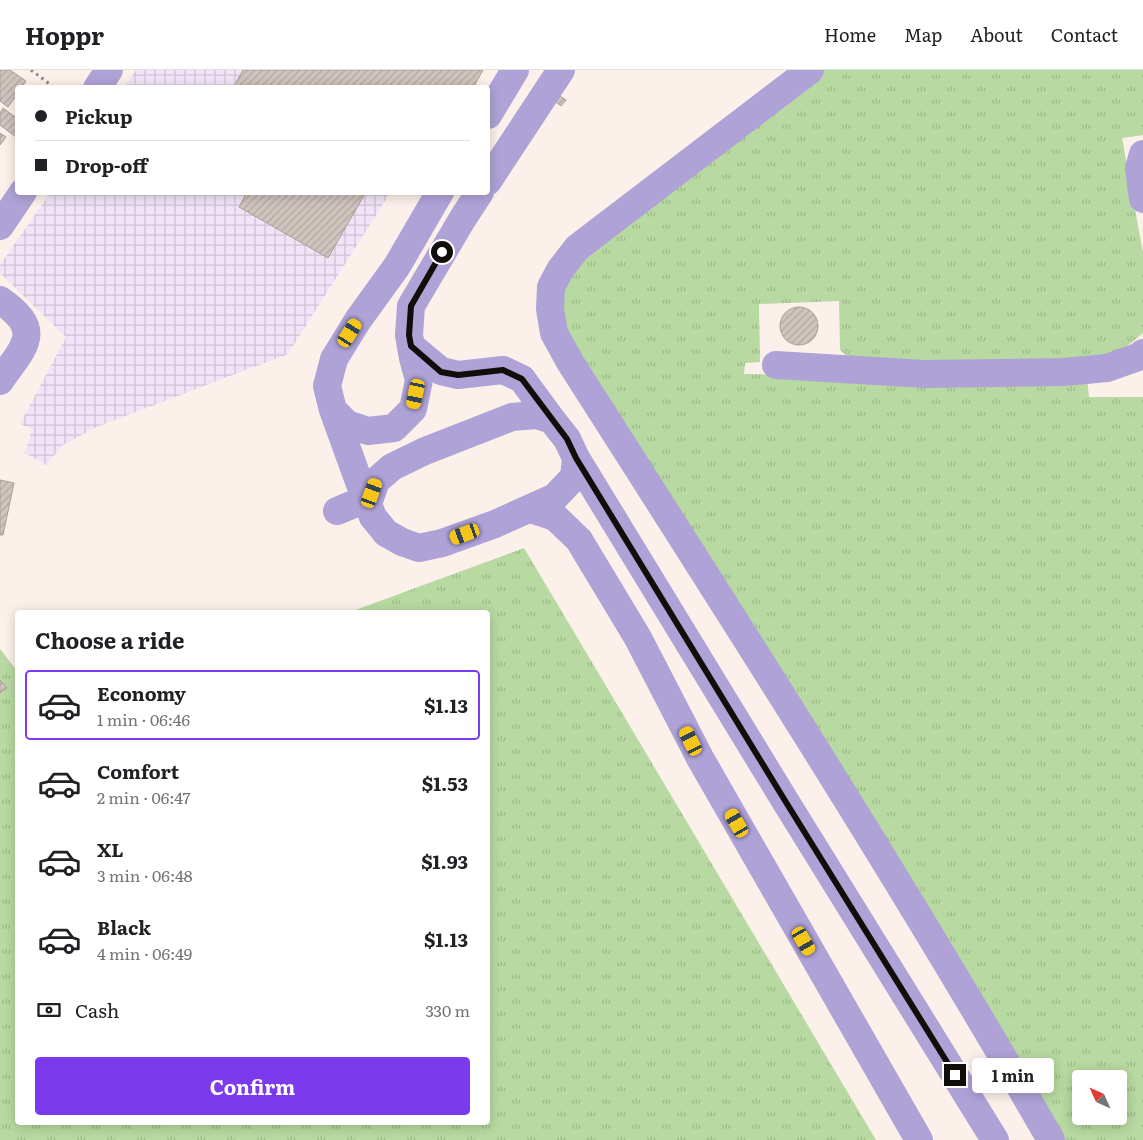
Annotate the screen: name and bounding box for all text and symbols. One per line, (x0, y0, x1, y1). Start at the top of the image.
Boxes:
text: Hoppr (25, 17, 104, 52)
text: Home (824, 21, 876, 48)
text: Map (904, 21, 942, 48)
text: About (970, 21, 1023, 48)
text: Contact (1051, 21, 1118, 48)
text: Pickup (65, 102, 133, 130)
text: Drop-off (65, 151, 148, 179)
route start (431, 241, 453, 263)
car (335, 316, 364, 350)
car (405, 378, 426, 410)
car (359, 476, 384, 510)
car (448, 522, 481, 546)
text: Choose a ride (35, 623, 184, 656)
text: Economy (97, 679, 186, 707)
icon: car (37, 683, 82, 728)
text: $1.13 (424, 691, 468, 719)
text: 1 min · 06:46 (97, 707, 190, 731)
car (677, 724, 704, 758)
text: Comfort (97, 757, 179, 785)
icon: car (37, 761, 82, 806)
text: $1.53 (422, 769, 468, 797)
text: 2 min · 06:47 (97, 785, 191, 809)
car (723, 806, 750, 840)
text: XL (97, 835, 124, 863)
icon: car (37, 839, 82, 884)
text: $1.93 (421, 847, 468, 875)
text: 3 min · 06:48 (97, 863, 193, 887)
text: Black (97, 913, 151, 941)
icon: car (37, 917, 82, 962)
car (790, 924, 817, 958)
text: $1.13 (424, 925, 468, 953)
text: 4 min · 06:49 (97, 941, 192, 965)
icon: cash (35, 996, 63, 1024)
text: Cash (75, 996, 119, 1024)
text: 330 m (425, 998, 470, 1022)
button: Confirm (35, 1057, 470, 1115)
callout: 1 min (972, 1058, 1055, 1092)
text: 1 min (992, 1063, 1034, 1087)
route end (944, 1064, 966, 1086)
north arrow (1072, 1070, 1128, 1125)
map controls (1072, 1070, 1127, 1125)

